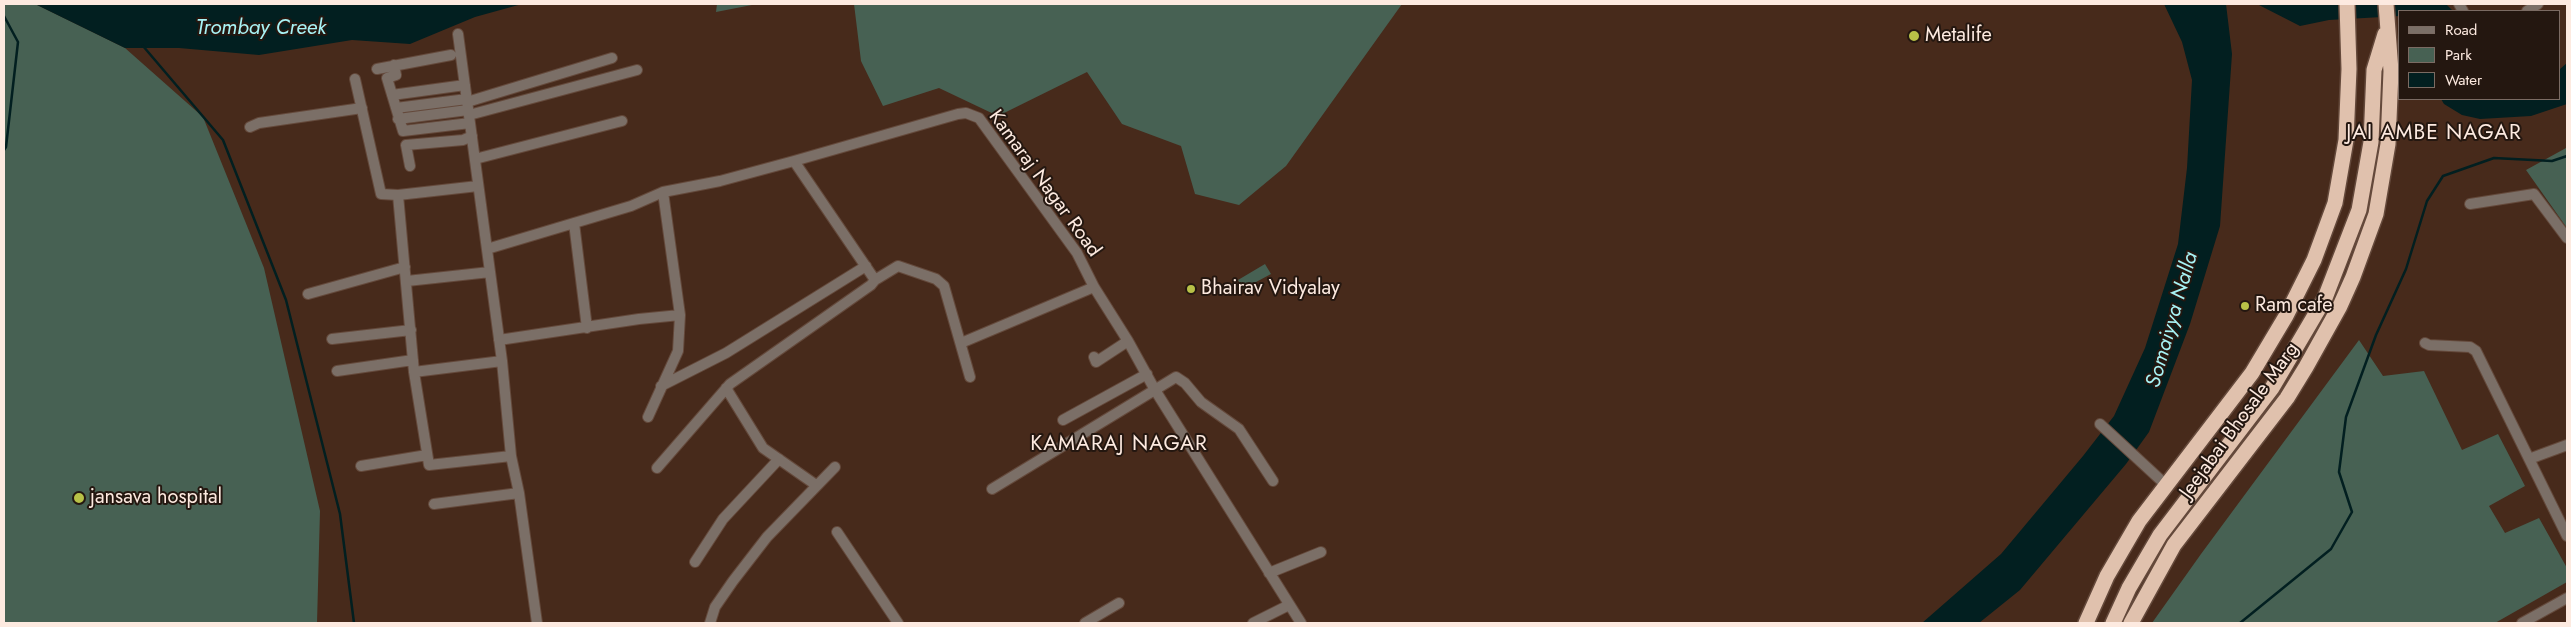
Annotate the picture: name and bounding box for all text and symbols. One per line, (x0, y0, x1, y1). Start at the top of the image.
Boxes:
legend (2398, 10, 2561, 100)
water label: Trombay Creek (196, 16, 326, 42)
text: Road (2445, 19, 2477, 41)
place label: Metalife (1925, 24, 1992, 48)
marker: Metalife (1907, 29, 1921, 43)
text: Park (2445, 44, 2472, 66)
text: Water (2445, 69, 2482, 91)
street label: Kamaraj Nagar Road (983, 106, 1105, 262)
district label: JAI AMBE NAGAR (2344, 121, 2524, 147)
water label: Somaiyya Nalla (2142, 249, 2204, 391)
place label: Bhairav Vidyalay (1201, 277, 1340, 301)
marker: Bhairav Vidyalay (1185, 283, 1197, 295)
place label: Ram cafe (2255, 294, 2333, 318)
marker: Ram cafe (2239, 300, 2251, 312)
street label: Jeejabai Bhosale Marg (2175, 338, 2305, 504)
district label: KAMARAJ NAGAR (1029, 432, 1209, 458)
place label: jansava hospital (90, 486, 222, 510)
marker: jansava hospital (72, 491, 86, 505)

